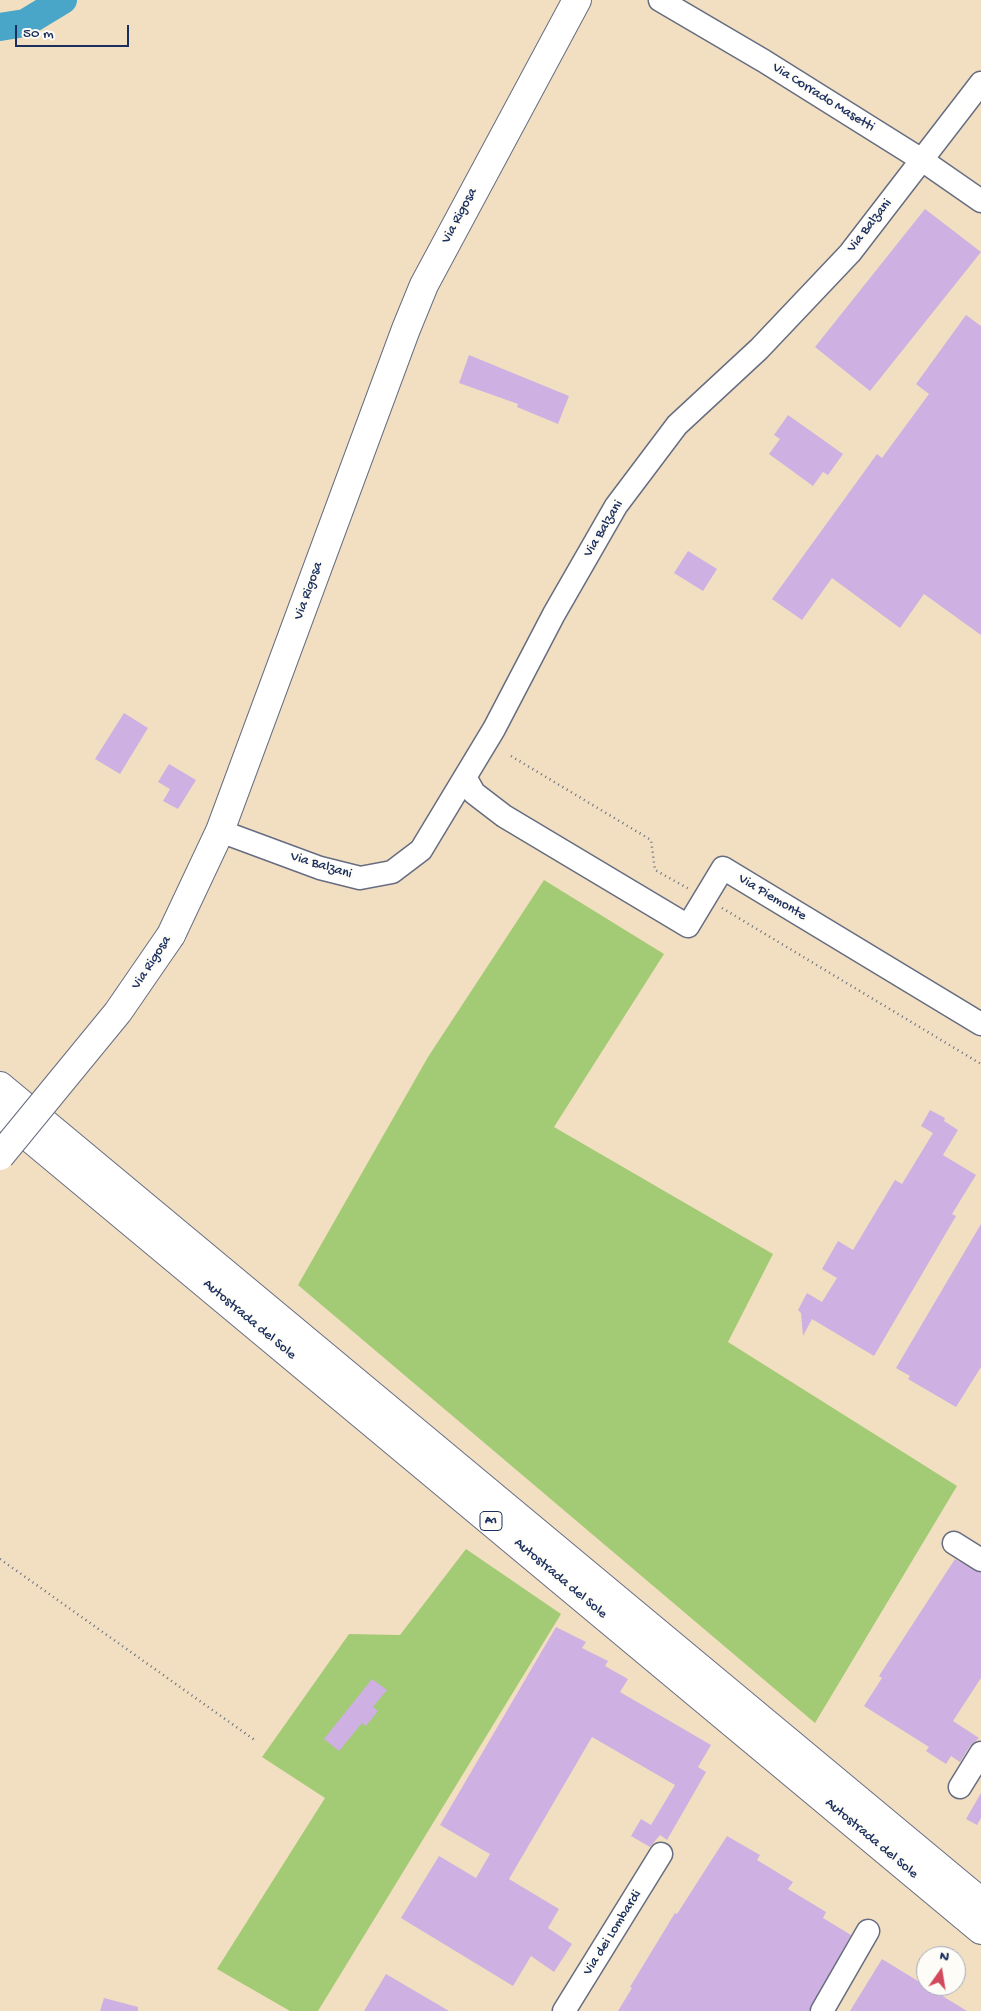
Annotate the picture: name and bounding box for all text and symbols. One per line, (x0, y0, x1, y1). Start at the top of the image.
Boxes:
scale bar (18, 15, 131, 47)
text: 50 m (23, 25, 54, 43)
street label: Via Corrado Masetti (769, 60, 877, 136)
street label: Via Rigosa (438, 185, 482, 247)
street label: Via Balzani (844, 196, 896, 256)
street label: Via Balzani (580, 497, 628, 561)
street label: Via Rigosa (291, 560, 327, 622)
street label: Via Balzani (288, 849, 354, 883)
street label: Via Piemonte (735, 871, 809, 925)
street label: Via Rigosa (128, 933, 176, 993)
street label: Autostrada del Sole (199, 1276, 299, 1364)
road number: A1 (480, 1512, 502, 1530)
street label: Autostrada del Sole (510, 1535, 610, 1623)
street label: Autostrada del Sole (821, 1795, 921, 1883)
street label: Via dei Lombardi (580, 1887, 646, 1979)
north arrow (916, 1946, 966, 1996)
text: N (938, 1948, 951, 1966)

